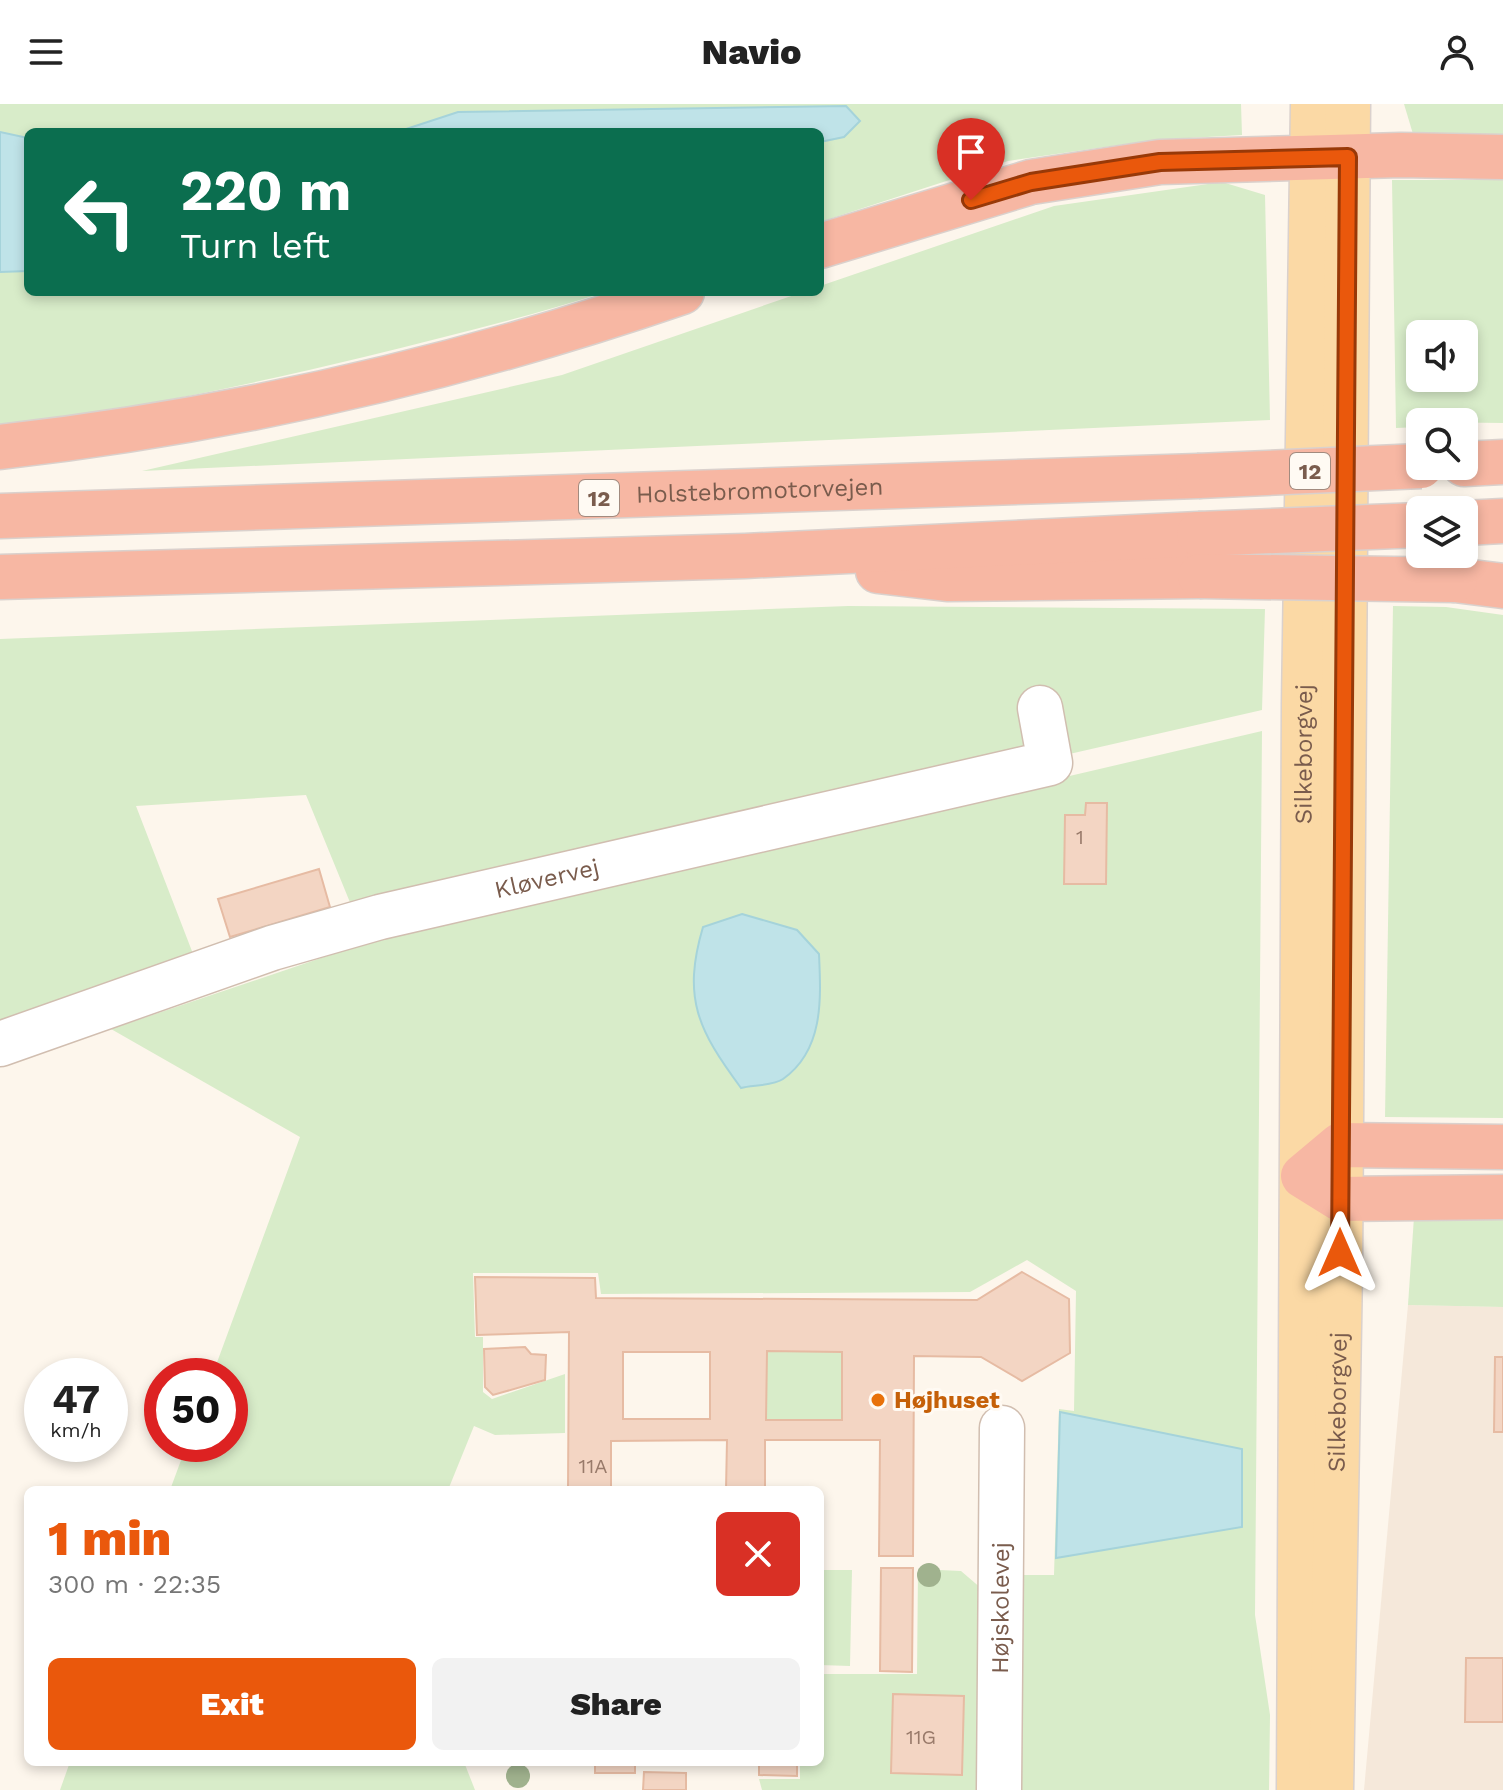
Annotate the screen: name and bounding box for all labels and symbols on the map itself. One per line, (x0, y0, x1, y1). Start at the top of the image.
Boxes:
pin (937, 118, 1005, 200)
road number: 12 (1290, 453, 1330, 489)
street label: Holstebromotorvejen (635, 473, 884, 509)
road number: 12 (579, 480, 619, 516)
street label: Silkeborgvej (1289, 684, 1318, 824)
house number: 1 (1076, 825, 1084, 849)
street label: Kløvervej (492, 853, 602, 904)
position arrow (1298, 1211, 1382, 1295)
street label: Silkeborgvej (1322, 1332, 1353, 1472)
speed limit sign: 50 (144, 1358, 248, 1462)
place label: Højhuset (894, 1386, 1000, 1414)
marker: Højhuset (869, 1391, 887, 1409)
house number: 11A (579, 1454, 607, 1478)
street label: Højskolevej (986, 1542, 1015, 1674)
house number: 11G (906, 1725, 936, 1749)

